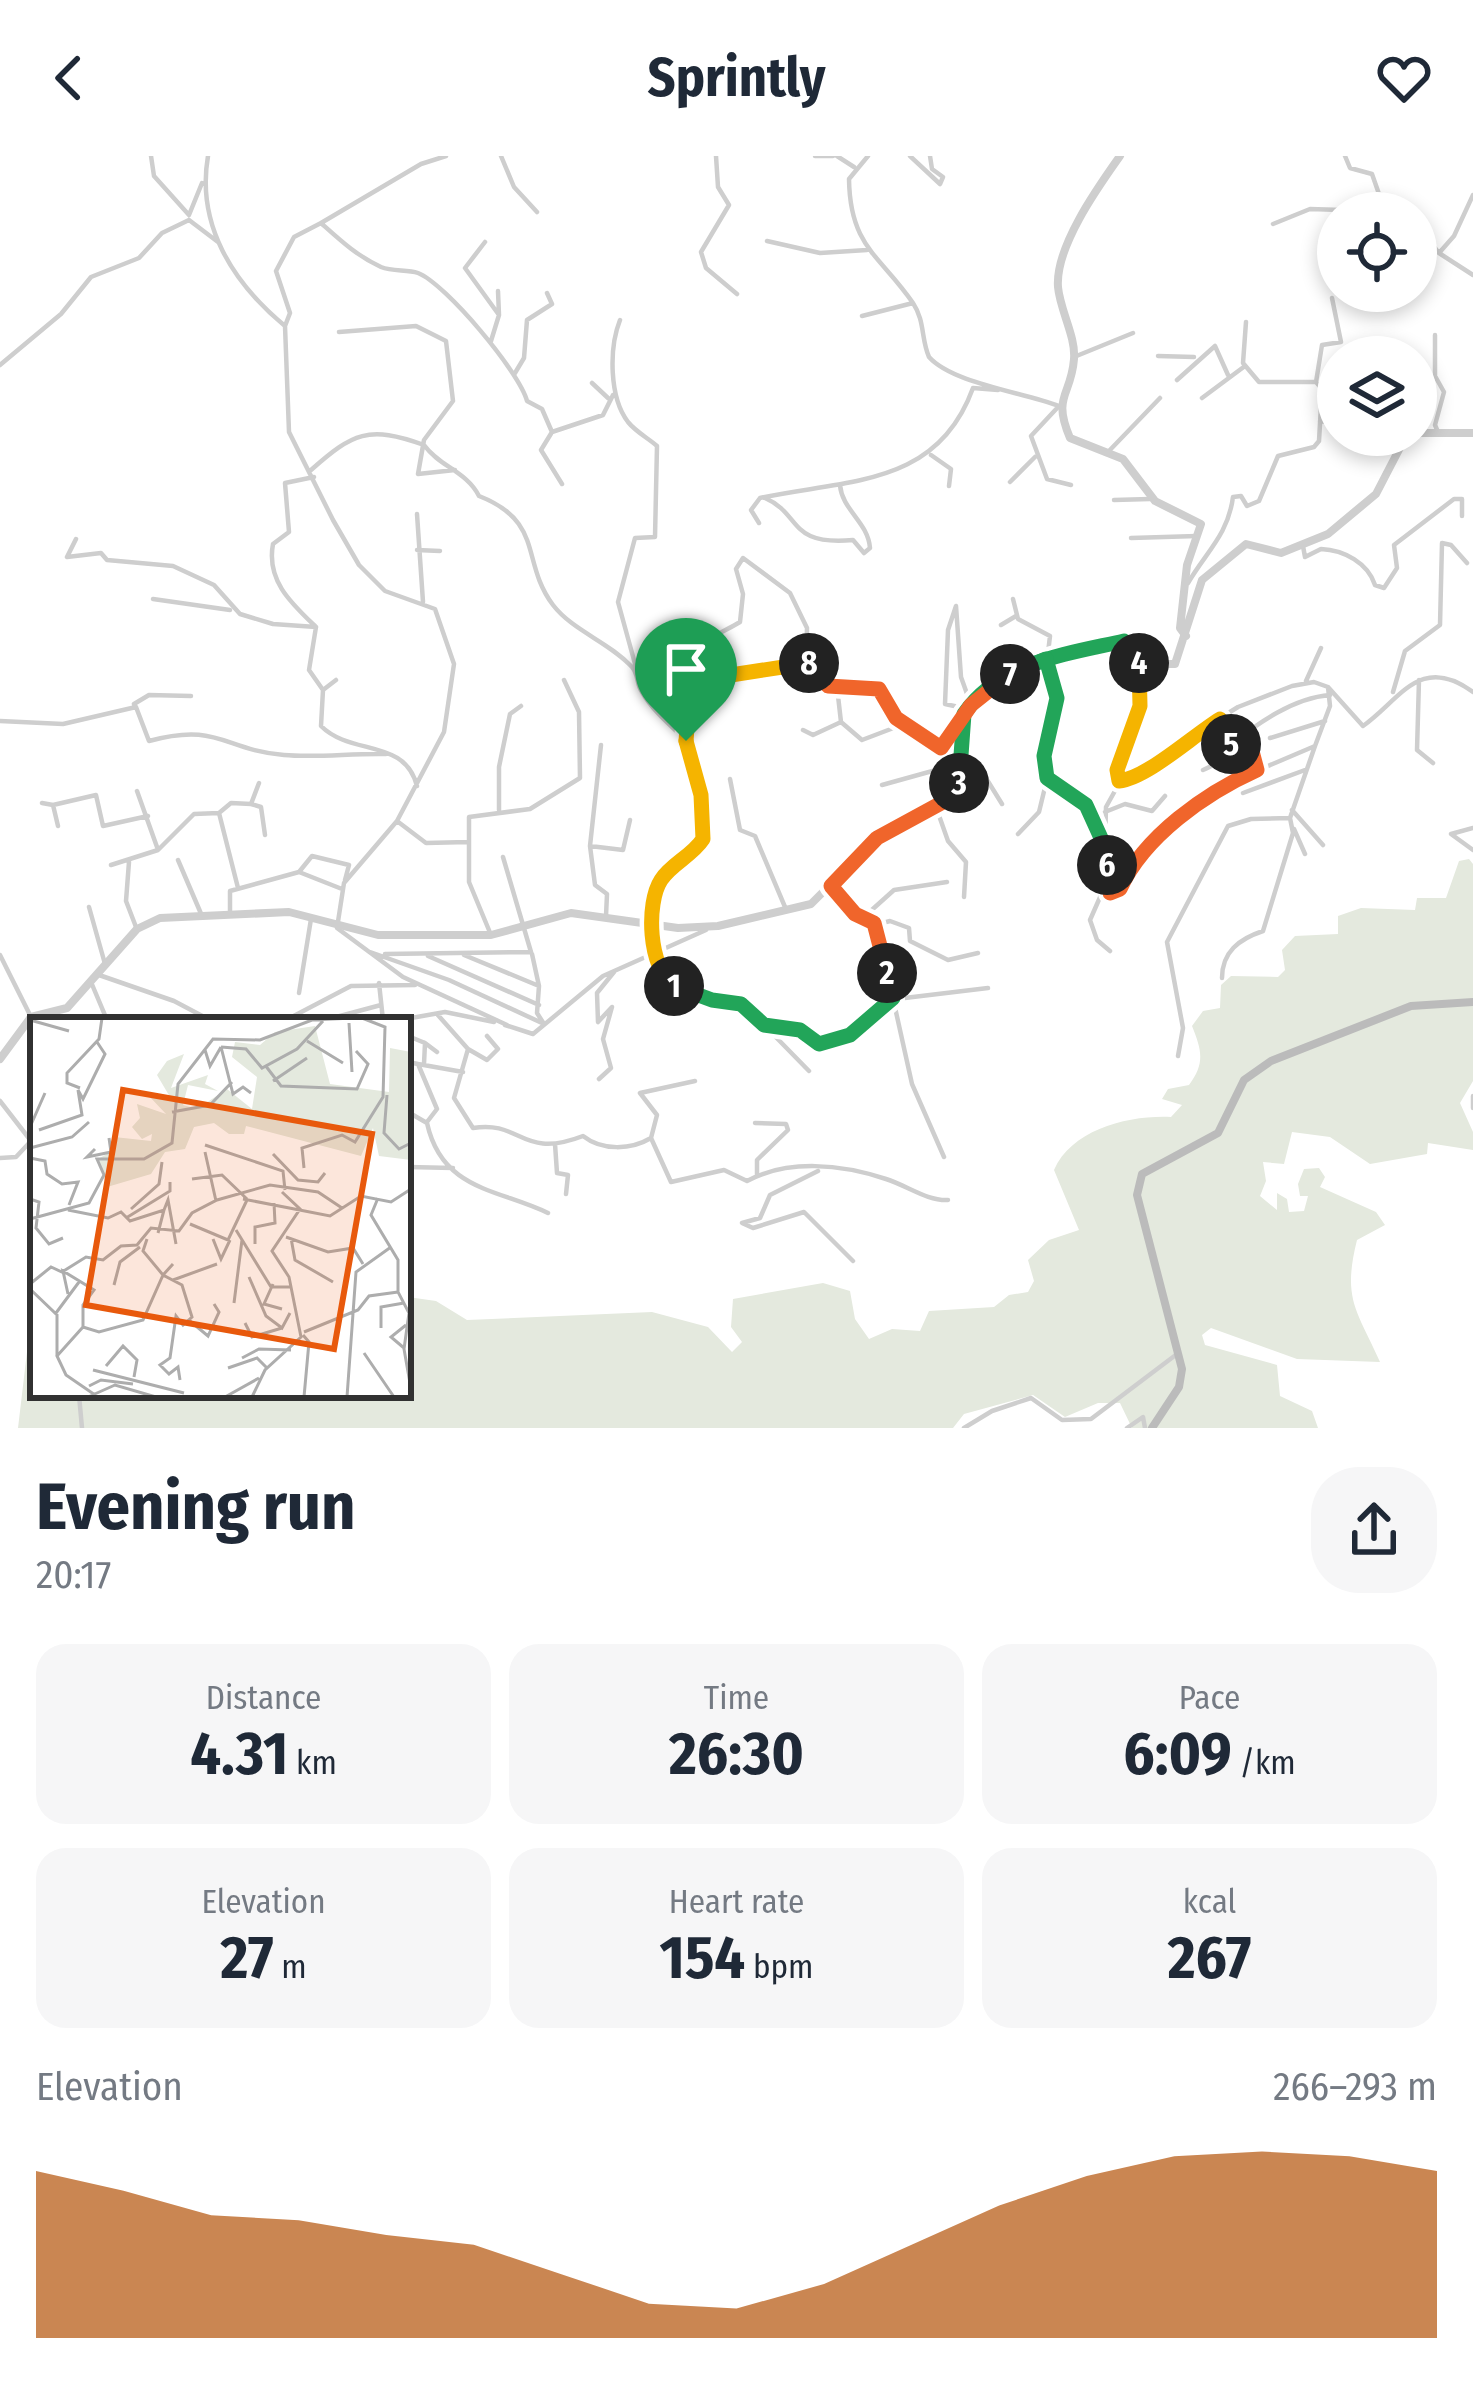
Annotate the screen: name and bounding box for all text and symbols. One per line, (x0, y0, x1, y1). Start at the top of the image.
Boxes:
icon: back (36, 45, 102, 111)
icon: heart (1371, 45, 1437, 111)
text: Sprintly (648, 46, 825, 110)
map controls (1317, 192, 1437, 456)
button: locate (1317, 192, 1437, 312)
button: layers (1317, 336, 1437, 456)
pin (635, 618, 737, 741)
pin: 8 (779, 633, 839, 693)
pin: 4 (1109, 633, 1169, 693)
icon: arrive (653, 636, 719, 702)
text: 8 (800, 643, 818, 683)
text: 4 (1131, 643, 1147, 683)
pin: 7 (980, 644, 1040, 704)
text: 7 (1003, 654, 1017, 694)
pin: 5 (1201, 714, 1261, 774)
text: 5 (1223, 724, 1239, 764)
pin: 3 (929, 753, 989, 813)
text: 3 (951, 763, 967, 803)
pin: 6 (1077, 835, 1137, 895)
text: 6 (1098, 845, 1116, 885)
pin: 2 (857, 943, 917, 1003)
text: 2 (879, 953, 895, 993)
pin: 1 (644, 956, 704, 1016)
text: 1 (667, 966, 681, 1006)
inset map (30, 1017, 411, 1398)
text: Evening run (36, 1467, 356, 1546)
button: share (1311, 1467, 1437, 1593)
text: 20:17 (36, 1552, 111, 1598)
text: Distance (206, 1678, 321, 1718)
text: Time (704, 1678, 769, 1718)
text: Pace (1179, 1678, 1240, 1718)
text: 4.31 (190, 1718, 288, 1790)
text: 26:30 (669, 1718, 804, 1790)
text: 6:09 (1123, 1718, 1232, 1790)
text: km (288, 1743, 337, 1783)
text: /km (1232, 1743, 1296, 1783)
text: Elevation (201, 1882, 326, 1922)
text: Heart rate (669, 1882, 804, 1922)
text: kcal (1183, 1882, 1236, 1922)
text: 27 (220, 1922, 273, 1994)
text: 154 (660, 1922, 745, 1994)
text: 267 (1168, 1922, 1251, 1994)
text: m (273, 1947, 307, 1987)
text: bpm (745, 1947, 813, 1987)
text: Elevation (36, 2064, 183, 2110)
text: 266–293 m (1273, 2064, 1437, 2110)

